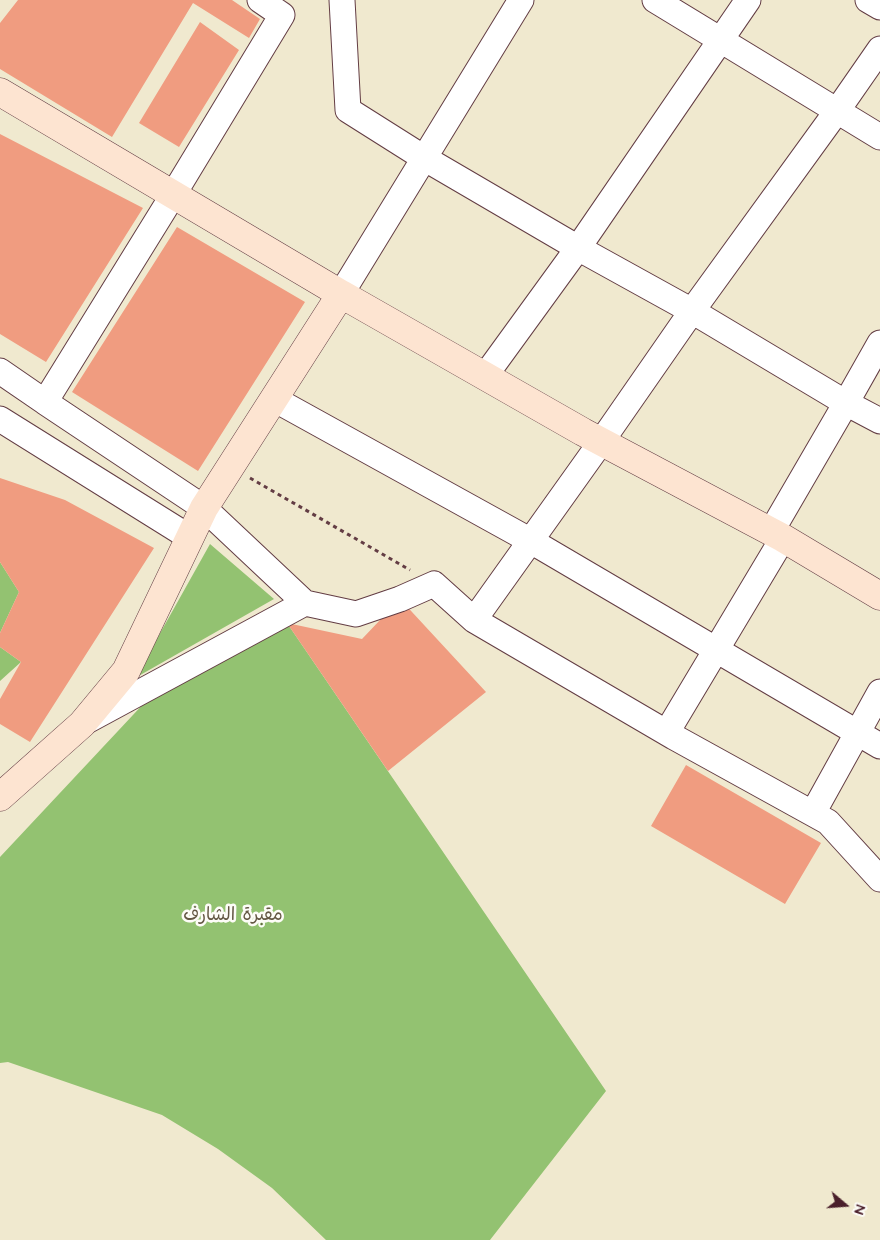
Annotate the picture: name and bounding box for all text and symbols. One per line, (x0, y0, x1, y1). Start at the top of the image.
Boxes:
park label: مقبرة الشارف (183, 905, 283, 927)
north arrow (820, 1180, 870, 1230)
text: N (848, 1202, 870, 1217)

